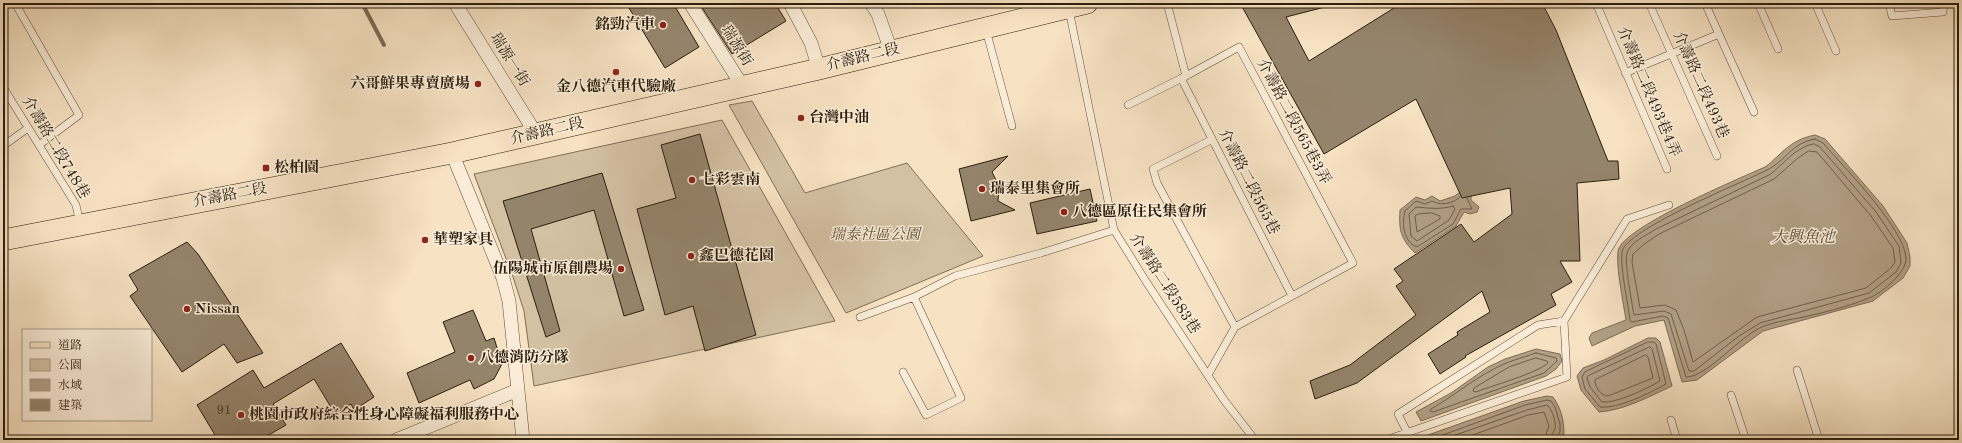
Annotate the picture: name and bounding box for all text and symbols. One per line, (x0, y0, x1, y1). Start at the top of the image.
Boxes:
place label: 銘勁汽車 (595, 15, 655, 33)
marker: 銘勁汽車 (658, 20, 668, 30)
street label: 瑞源街 (718, 22, 756, 69)
street label: 介壽路二段493巷4弄 (1614, 24, 1684, 159)
street label: 介壽路二段493巷 (1670, 28, 1732, 141)
street label: 瑞源一街 (487, 30, 533, 89)
street label: 介壽路二段 (824, 40, 901, 74)
street label: 介壽路二段565巷3弄 (1254, 56, 1334, 187)
marker: 金八德汽車代驗廠 (611, 67, 621, 77)
place label: 六哥鮮果專賣廣場 (350, 75, 470, 92)
place label: 金八德汽車代驗廠 (556, 77, 676, 95)
marker: 六哥鮮果專賣廣場 (473, 79, 483, 89)
street label: 介壽路二段748巷 (19, 93, 93, 202)
place label: 台灣中油 (809, 108, 869, 126)
marker: 台灣中油 (796, 113, 806, 123)
street label: 介壽路二段 (508, 114, 585, 148)
street label: 介壽路二段565巷 (1215, 126, 1283, 237)
place label: 松柏園 (274, 159, 319, 176)
marker: 松柏園 (261, 163, 271, 173)
place label: 七彩雲南 (700, 171, 760, 188)
marker: 七彩雲南 (687, 175, 697, 185)
street label: 介壽路二段 (191, 180, 268, 211)
place label: 瑞泰里集會所 (990, 180, 1080, 197)
marker: 瑞泰里集會所 (977, 184, 987, 194)
place label: 八德區原住民集會所 (1072, 203, 1207, 220)
marker: 八德區原住民集會所 (1059, 207, 1069, 217)
park label: 瑞泰社區公園 (830, 226, 922, 243)
water label: 大興魚池 (1771, 228, 1837, 246)
place label: 華塑家具 (433, 230, 493, 248)
street label: 介壽路二段583巷 (1126, 230, 1204, 337)
marker: 華塑家具 (420, 235, 430, 245)
place label: 鑫巴德花園 (699, 247, 774, 264)
marker: 鑫巴德花園 (686, 251, 696, 261)
place label: 伍陽城市原創農場 (493, 259, 613, 277)
marker: 伍陽城市原創農場 (616, 264, 626, 274)
place label: Nissan (195, 302, 240, 317)
marker: Nissan (182, 304, 192, 314)
legend (22, 329, 152, 421)
text: 道路 (58, 338, 82, 352)
place label: 八德消防分隊 (479, 349, 569, 366)
marker: 八德消防分隊 (466, 353, 476, 363)
text: 公園 (58, 358, 82, 372)
text: 水域 (58, 378, 82, 392)
text: 建築 (58, 398, 82, 412)
house number: 91 (216, 404, 232, 417)
place label: 桃園市政府綜合性身心障礙福利服務中心 (249, 405, 519, 423)
marker: 桃園市政府綜合性身心障礙福利服務中心 (236, 410, 246, 420)

